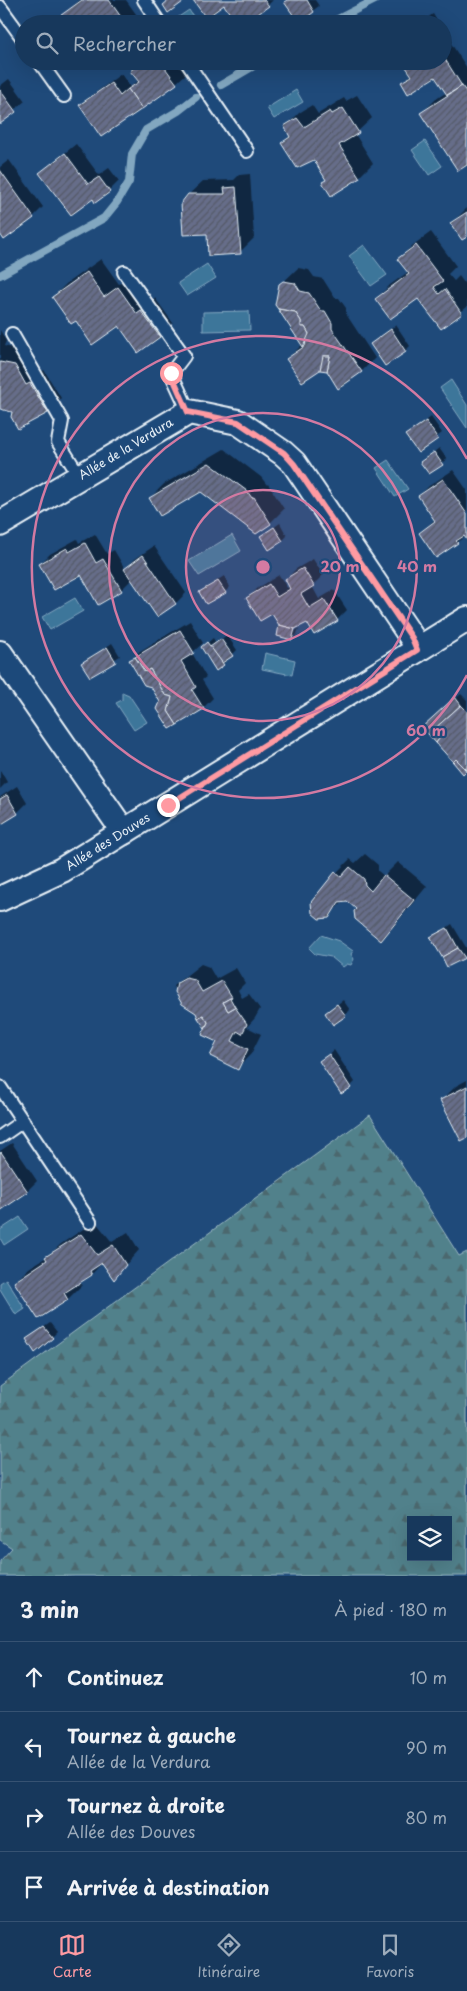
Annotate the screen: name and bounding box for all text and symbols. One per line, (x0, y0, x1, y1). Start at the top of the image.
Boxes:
search box (15, 15, 452, 70)
icon: search (33, 29, 61, 57)
text: Rechercher (73, 29, 176, 57)
route start (160, 362, 183, 385)
street label: Allée de la Verdura (75, 413, 176, 484)
text: 20 m (321, 554, 359, 577)
text: 40 m (397, 554, 437, 577)
centre of rings (254, 558, 272, 576)
text: 60 m (406, 718, 446, 741)
route end (157, 794, 180, 817)
street label: Allée des Douves (62, 808, 153, 874)
map controls (407, 1516, 452, 1561)
button: layers (407, 1516, 452, 1561)
text: 3 min (20, 1593, 79, 1625)
text: À pied · 180 m (335, 1597, 447, 1621)
icon: ahead (20, 1663, 48, 1691)
text: Continuez (67, 1663, 164, 1691)
text: 10 m (410, 1665, 447, 1689)
text: Tournez à gauche (67, 1721, 236, 1749)
icon: left (20, 1733, 48, 1761)
text: 90 m (406, 1735, 447, 1759)
text: Allée de la Verdura (67, 1749, 210, 1773)
text: Tournez à droite (67, 1791, 225, 1819)
icon: right (20, 1803, 48, 1831)
text: 80 m (405, 1805, 447, 1829)
text: Allée des Douves (67, 1819, 195, 1843)
icon: arrive (20, 1873, 48, 1901)
text: Arrivée à destination (67, 1873, 270, 1901)
tab: Carte (53, 1931, 92, 1982)
tab: Itinéraire (197, 1931, 260, 1982)
tab: Favoris (366, 1931, 414, 1982)

